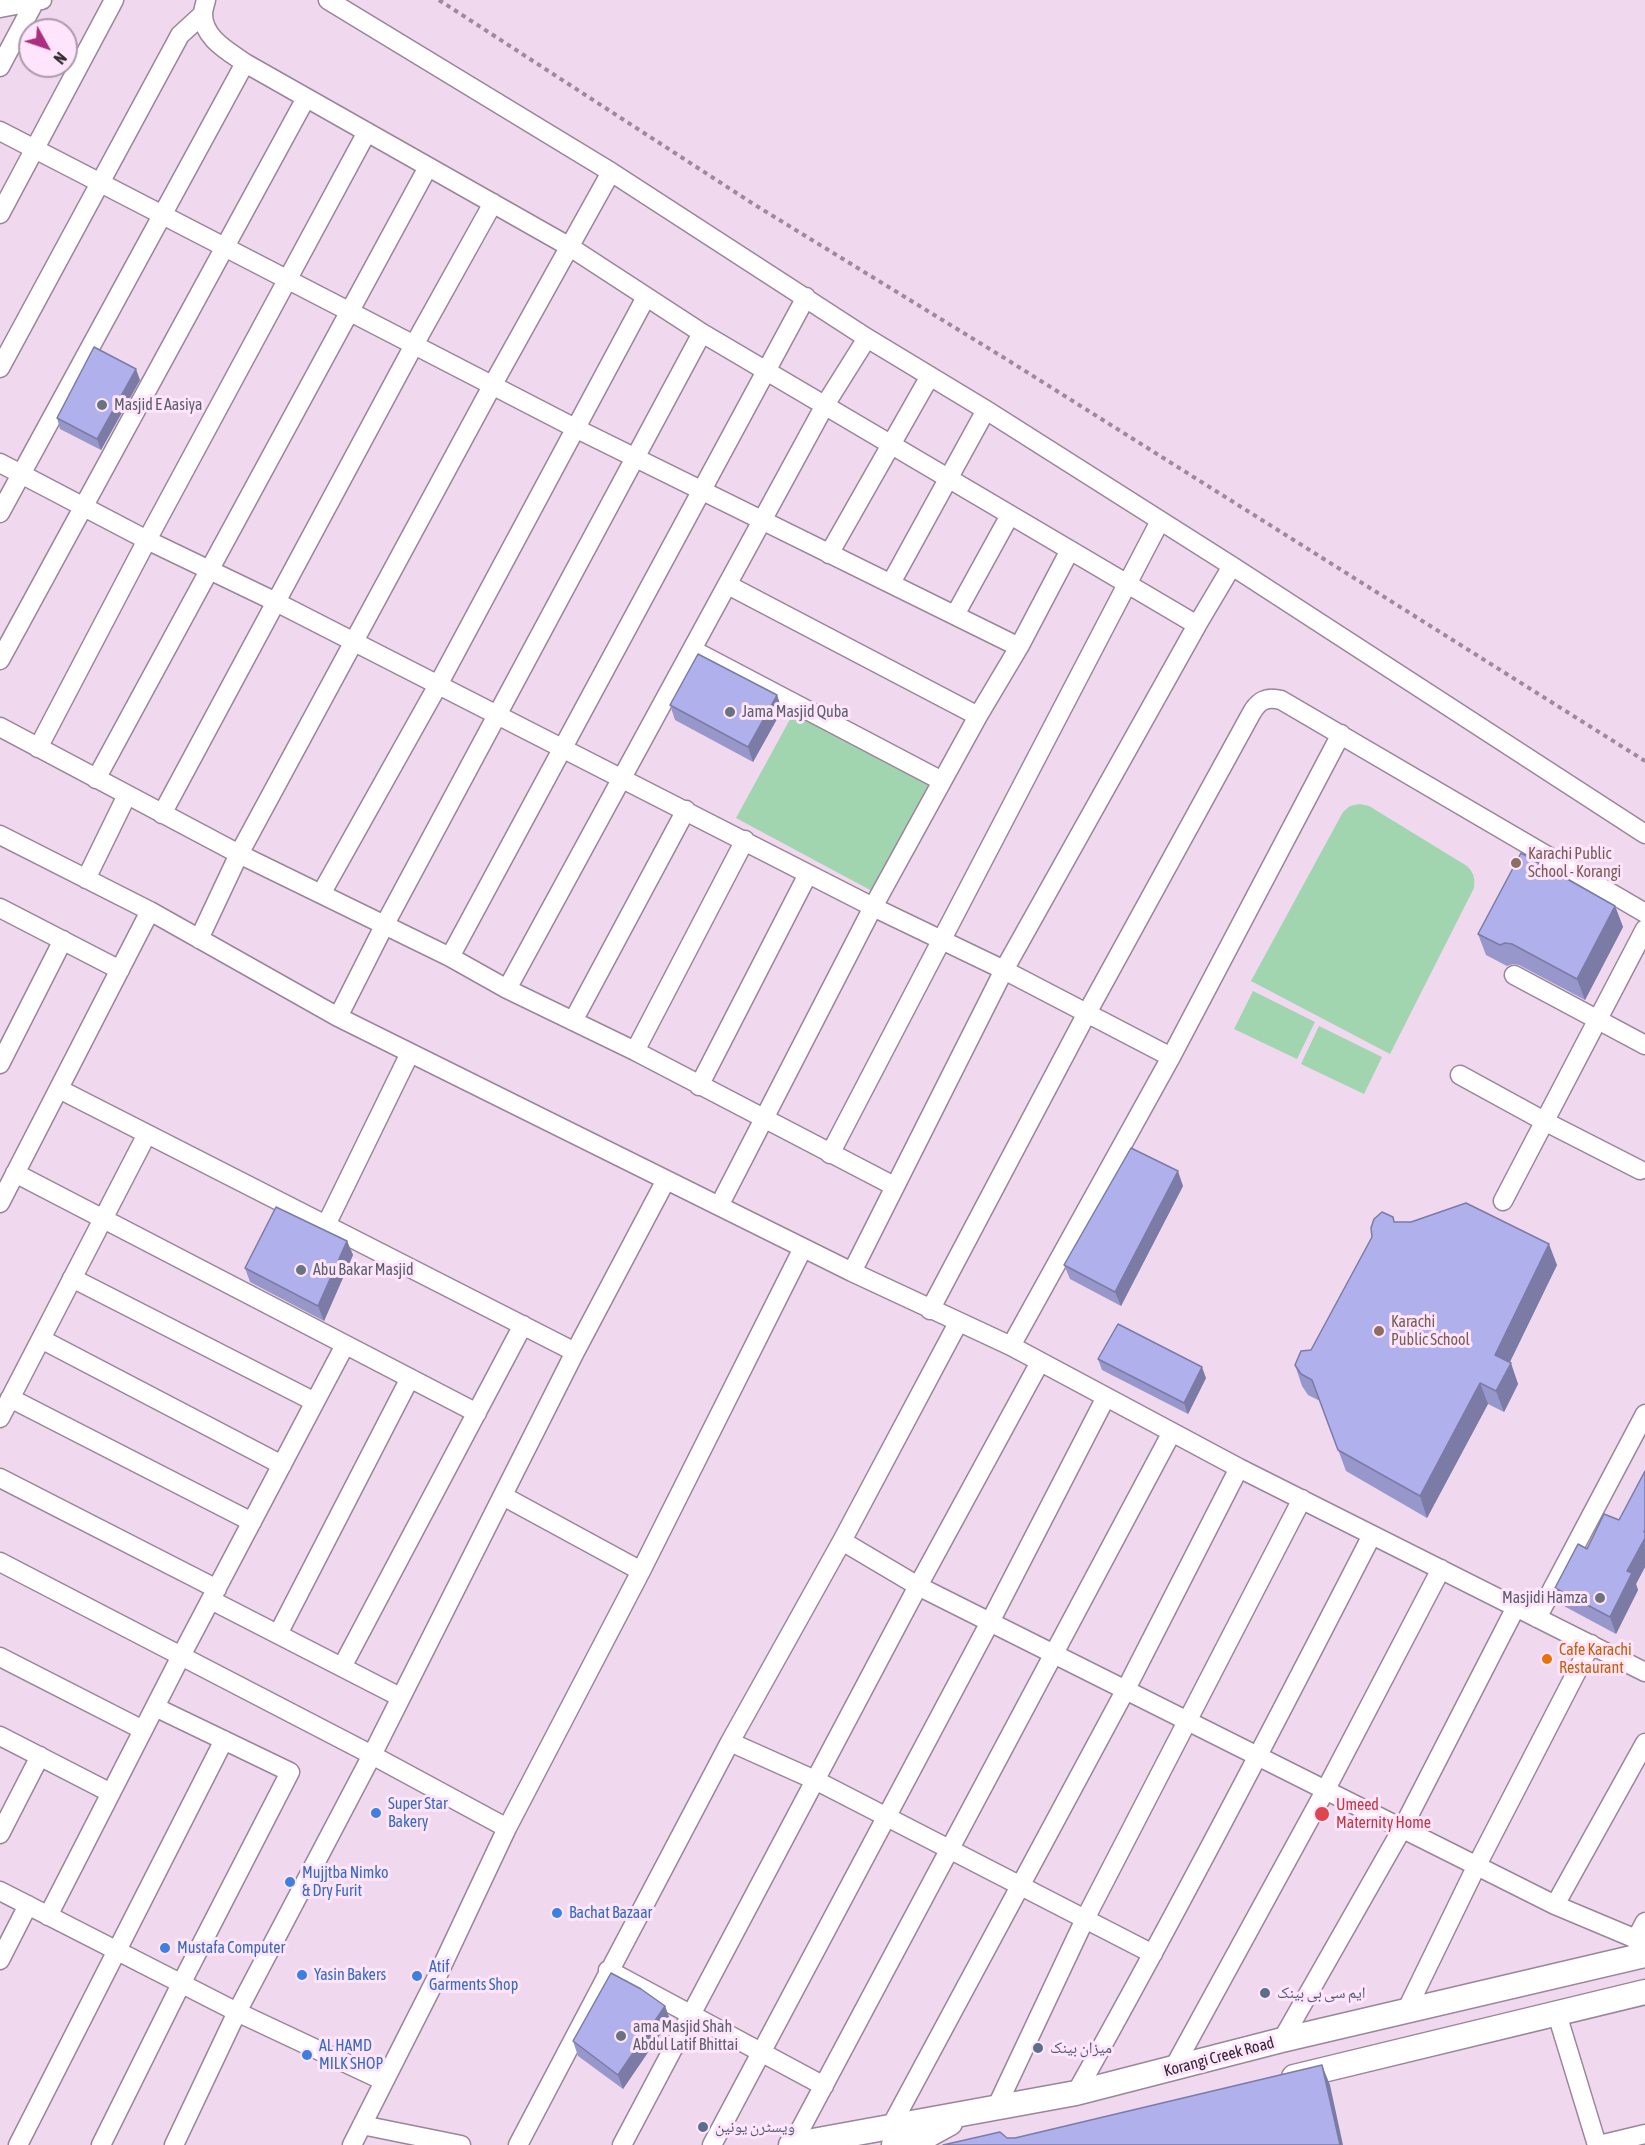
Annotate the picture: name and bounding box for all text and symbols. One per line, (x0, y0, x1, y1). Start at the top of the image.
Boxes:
north arrow (18, 18, 78, 78)
text: N (50, 49, 70, 68)
place label: Masjid E Aasiya (114, 395, 202, 415)
marker: Masjid E Aasiya (95, 398, 109, 412)
place label: Jama Masjid Quba (742, 702, 849, 722)
marker: Jama Masjid Quba (723, 705, 737, 719)
place label: Karachi Public School - Korangi (1528, 844, 1621, 882)
marker: Karachi Public School - Korangi (1509, 856, 1523, 870)
place label: Abu Bakar Masjid (313, 1260, 414, 1280)
marker: Abu Bakar Masjid (294, 1263, 308, 1277)
place label: Karachi Public School (1391, 1312, 1470, 1350)
marker: Karachi Public School (1372, 1324, 1386, 1338)
place label: Masjidi Hamza (1502, 1588, 1588, 1608)
marker: Masjidi Hamza (1593, 1591, 1607, 1605)
place label: Cafe Karachi Restaurant (1559, 1640, 1632, 1678)
marker: Cafe Karachi Restaurant (1540, 1652, 1554, 1666)
place label: Super Star Bakery (388, 1794, 448, 1832)
place label: Umeed Maternity Home (1336, 1795, 1431, 1833)
marker: Umeed Maternity Home (1313, 1805, 1331, 1823)
marker: Super Star Bakery (369, 1806, 383, 1820)
place label: Mujjtba Nimko & Dry Furit (302, 1863, 389, 1901)
marker: Mujjtba Nimko & Dry Furit (283, 1875, 297, 1889)
place label: Bachat Bazaar (569, 1903, 652, 1923)
marker: Bachat Bazaar (550, 1906, 564, 1920)
place label: Mustafa Computer (177, 1938, 285, 1958)
marker: Mustafa Computer (158, 1941, 172, 1955)
place label: Atif Garments Shop (429, 1957, 518, 1995)
place label: Yasin Bakers (314, 1965, 386, 1985)
marker: Yasin Bakers (295, 1968, 309, 1982)
marker: Atif Garments Shop (410, 1969, 424, 1983)
place label: ایم سی بی بینک (1277, 1983, 1365, 2003)
marker: ایم سی بی بینک (1258, 1986, 1272, 2000)
place label: ama Masjid Shah Abdul Latif Bhittai (633, 2017, 738, 2055)
marker: ama Masjid Shah Abdul Latif Bhittai (614, 2029, 628, 2043)
street label: Korangi Creek Road (1162, 2033, 1276, 2081)
place label: AL HAMD MILK SHOP (319, 2036, 383, 2074)
place label: میزان بینک (1050, 2038, 1112, 2058)
marker: میزان بینک (1031, 2041, 1045, 2055)
marker: AL HAMD MILK SHOP (300, 2048, 314, 2062)
place label: ویسٹرن یونین (715, 2117, 795, 2137)
marker: ویسٹرن یونین (696, 2120, 710, 2134)

